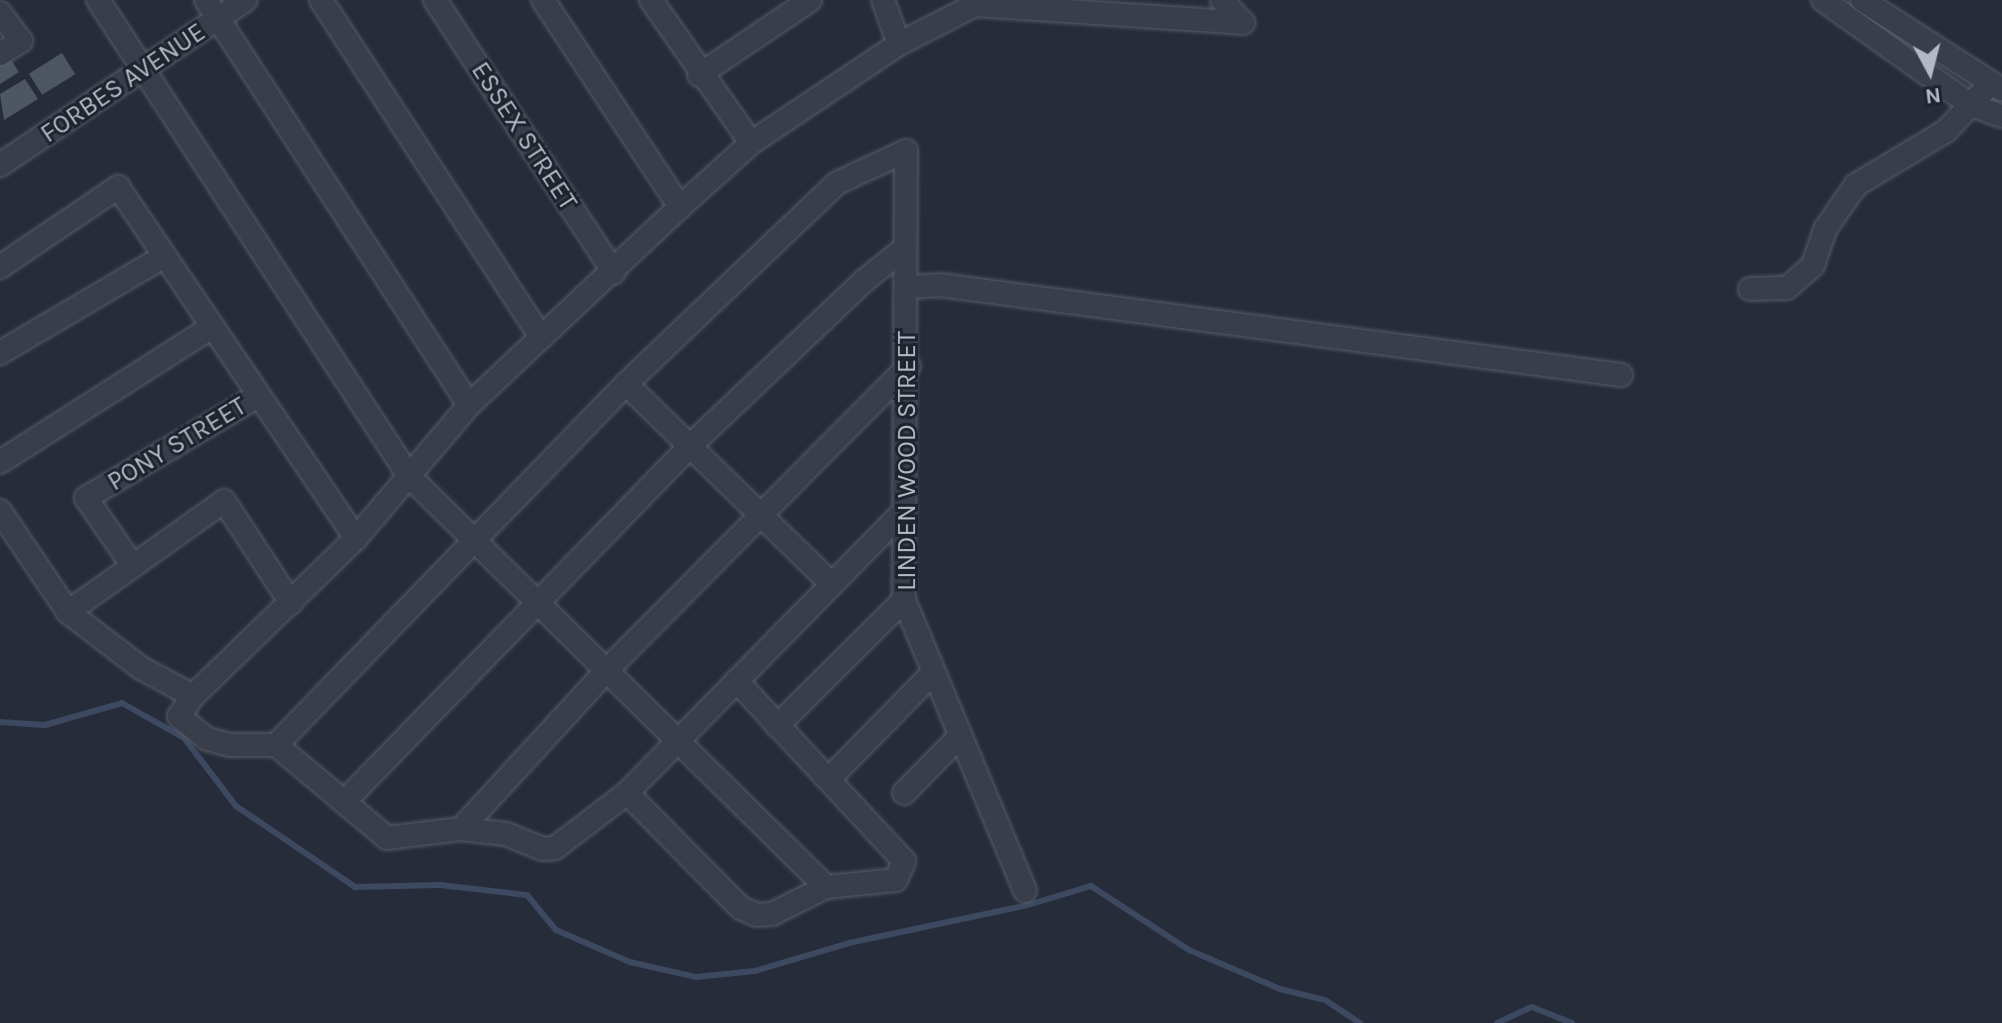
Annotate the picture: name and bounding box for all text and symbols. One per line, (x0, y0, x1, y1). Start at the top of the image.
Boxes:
street label: FORBES AVENUE (35, 16, 211, 150)
north arrow (1890, 32, 1970, 112)
street label: ESSEX STREET (465, 56, 583, 216)
text: N (1924, 82, 1942, 110)
street label: LINDEN WOOD STREET (891, 331, 923, 591)
street label: PONY STREET (102, 390, 252, 498)

